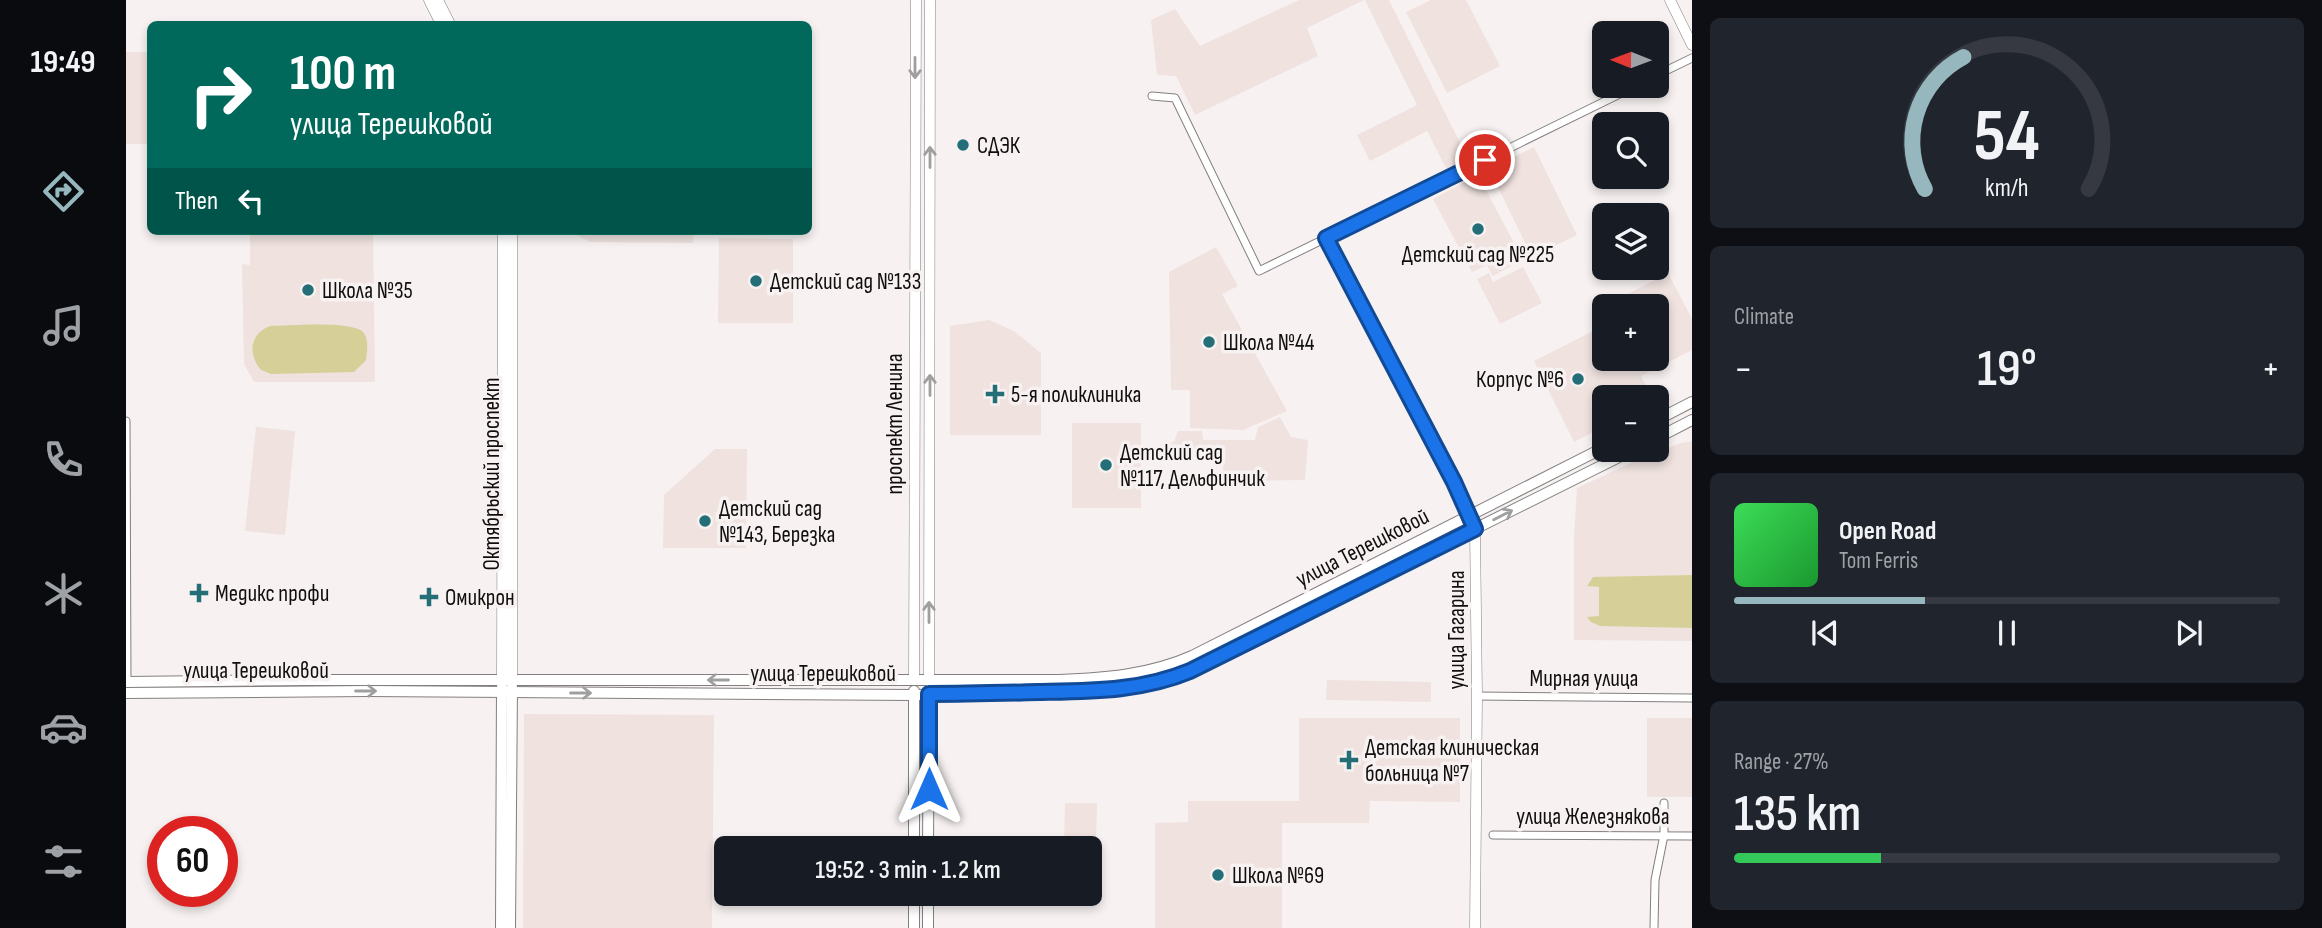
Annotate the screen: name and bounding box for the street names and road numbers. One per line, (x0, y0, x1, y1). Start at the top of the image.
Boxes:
street label: проспект Ленина (881, 353, 909, 495)
street label: Октябрьский проспект (478, 378, 506, 570)
street label: улица Терешковой (1291, 502, 1434, 593)
street label: улица Гагарина (1443, 570, 1471, 690)
street label: улица Терешковой (183, 657, 329, 685)
street label: улица Терешковой (750, 660, 896, 688)
street label: Мирная улица (1530, 665, 1638, 693)
street label: улица Железнякова (1516, 803, 1670, 831)

